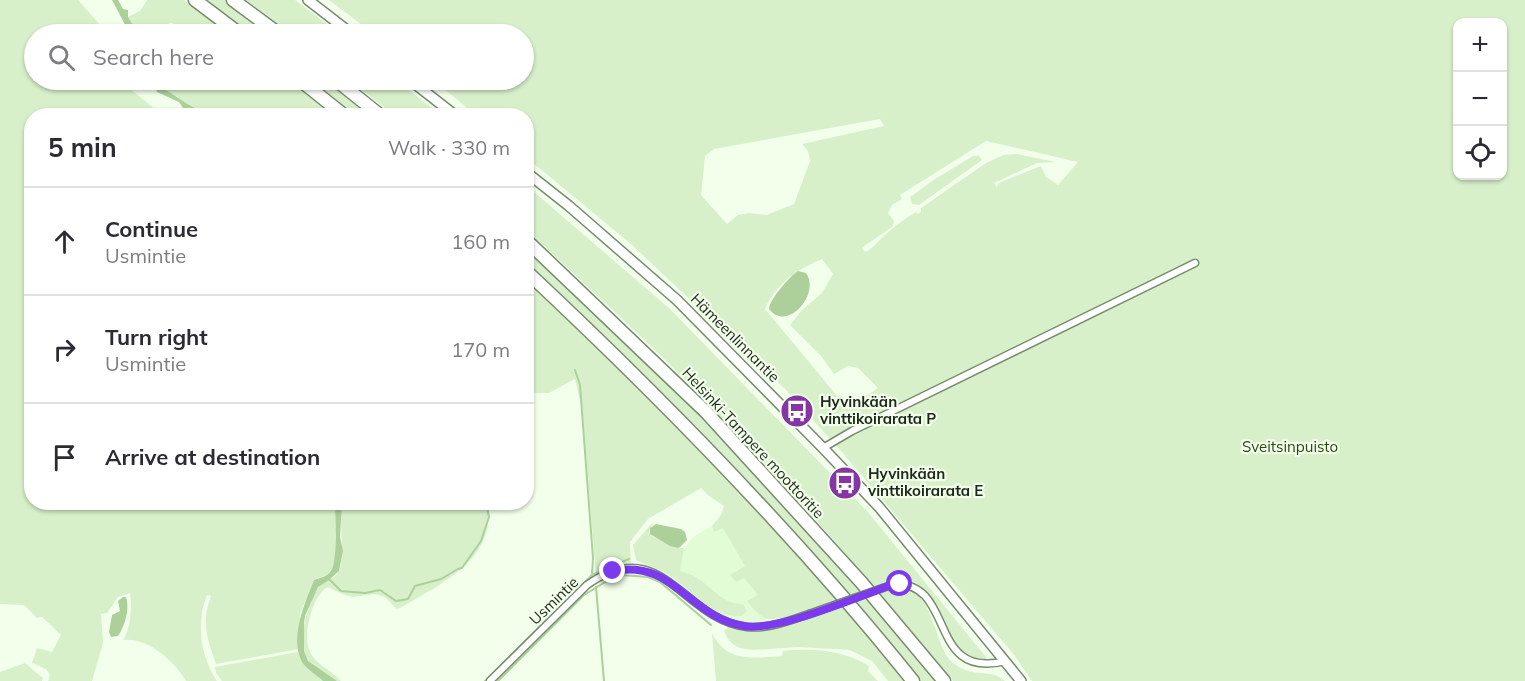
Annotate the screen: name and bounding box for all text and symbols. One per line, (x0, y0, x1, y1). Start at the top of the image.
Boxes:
map controls (1453, 18, 1507, 180)
button: + (1453, 18, 1507, 72)
search box (24, 24, 534, 90)
icon: search (45, 41, 78, 74)
text: Search here (93, 43, 214, 71)
button: − (1453, 72, 1507, 126)
button: locate (1453, 126, 1507, 180)
text: 5 min (48, 131, 117, 164)
text: Walk · 330 m (388, 135, 510, 160)
text: Continue (105, 215, 198, 243)
icon: ahead (48, 225, 81, 258)
text: 160 m (451, 229, 510, 254)
text: Usmintie (105, 243, 186, 268)
street label: Hämeenlinnantie (687, 289, 784, 386)
text: Turn right (105, 323, 208, 351)
icon: right (48, 333, 81, 366)
text: 170 m (451, 337, 510, 362)
text: Usmintie (105, 351, 186, 376)
street label: Helsinki-Tampere moottoritie (678, 363, 828, 522)
place label: Hyvinkään vinttikoirarata P (819, 392, 936, 428)
bus stop icon: Hyvinkään vinttikoirarata P (779, 393, 815, 429)
park label: Sveitsinpuisto (1242, 437, 1338, 456)
icon: arrive (48, 441, 81, 474)
text: Arrive at destination (105, 443, 320, 471)
place label: Hyvinkään vinttikoirarata E (867, 464, 983, 500)
bus stop icon: Hyvinkään vinttikoirarata E (827, 465, 863, 501)
route end (599, 557, 625, 583)
route start (886, 570, 912, 596)
street label: Usmintie (525, 573, 582, 629)

